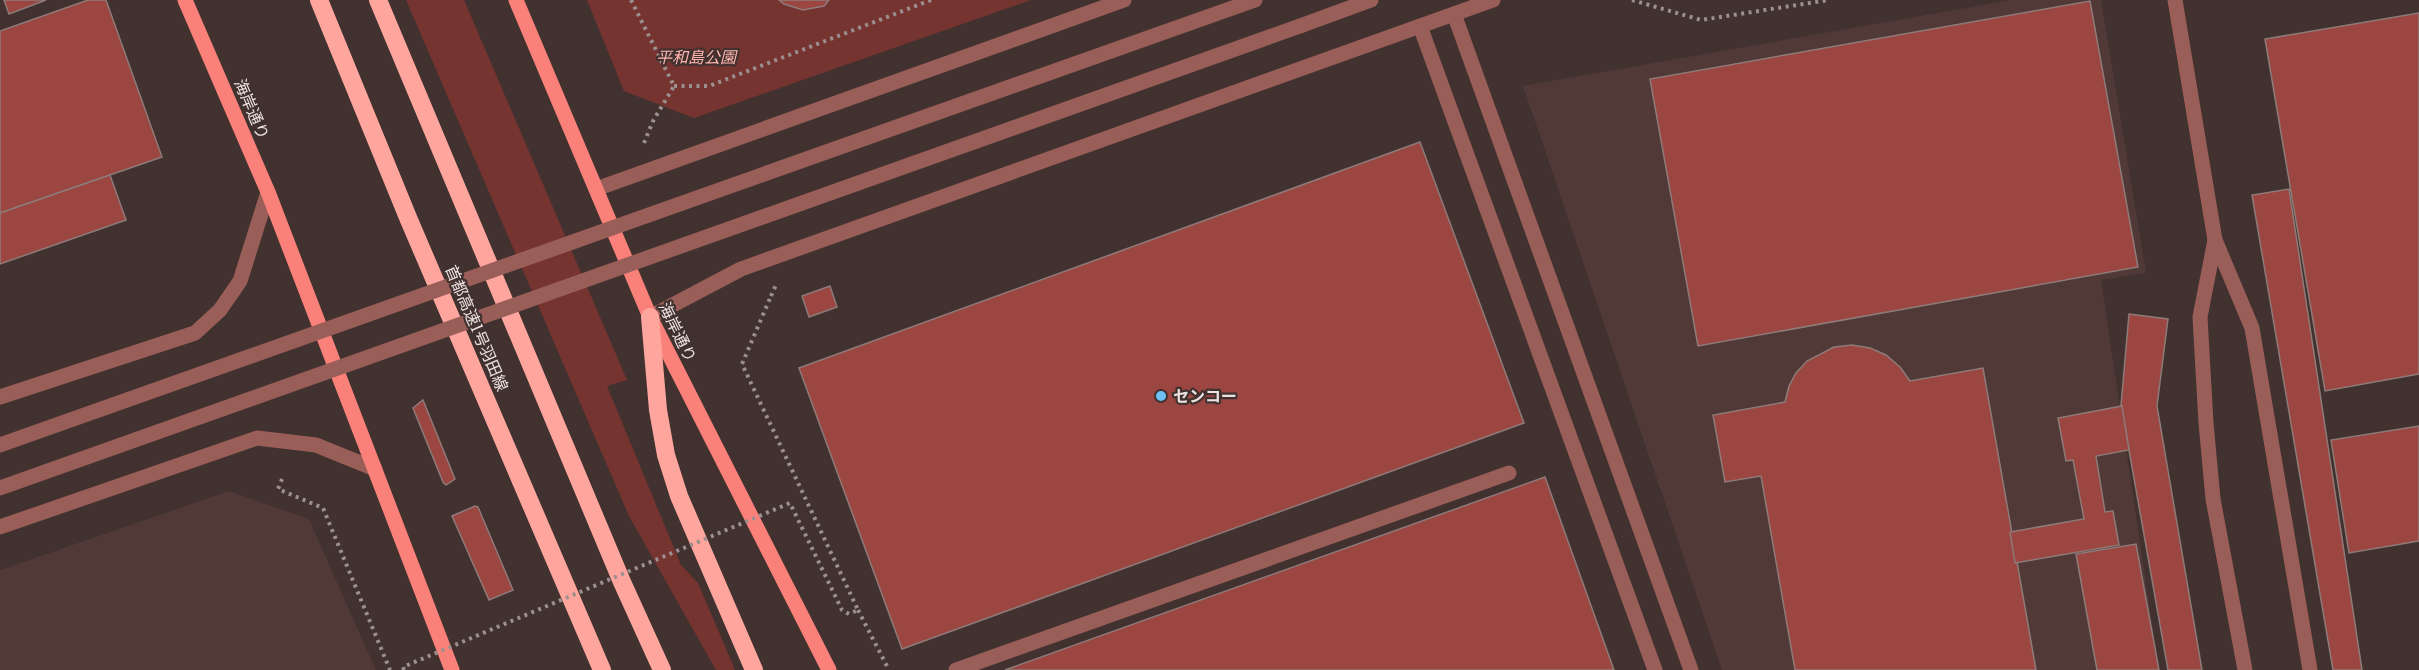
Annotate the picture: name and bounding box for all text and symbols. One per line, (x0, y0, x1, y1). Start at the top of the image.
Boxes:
park label: 平和島公園 (656, 47, 738, 67)
street label: 海岸通り (230, 76, 274, 142)
street label: 首都高速1号羽田線 (441, 262, 513, 394)
street label: 海岸通り (655, 299, 701, 365)
place label: センコー (1173, 386, 1237, 406)
marker: センコー (1154, 389, 1168, 403)

